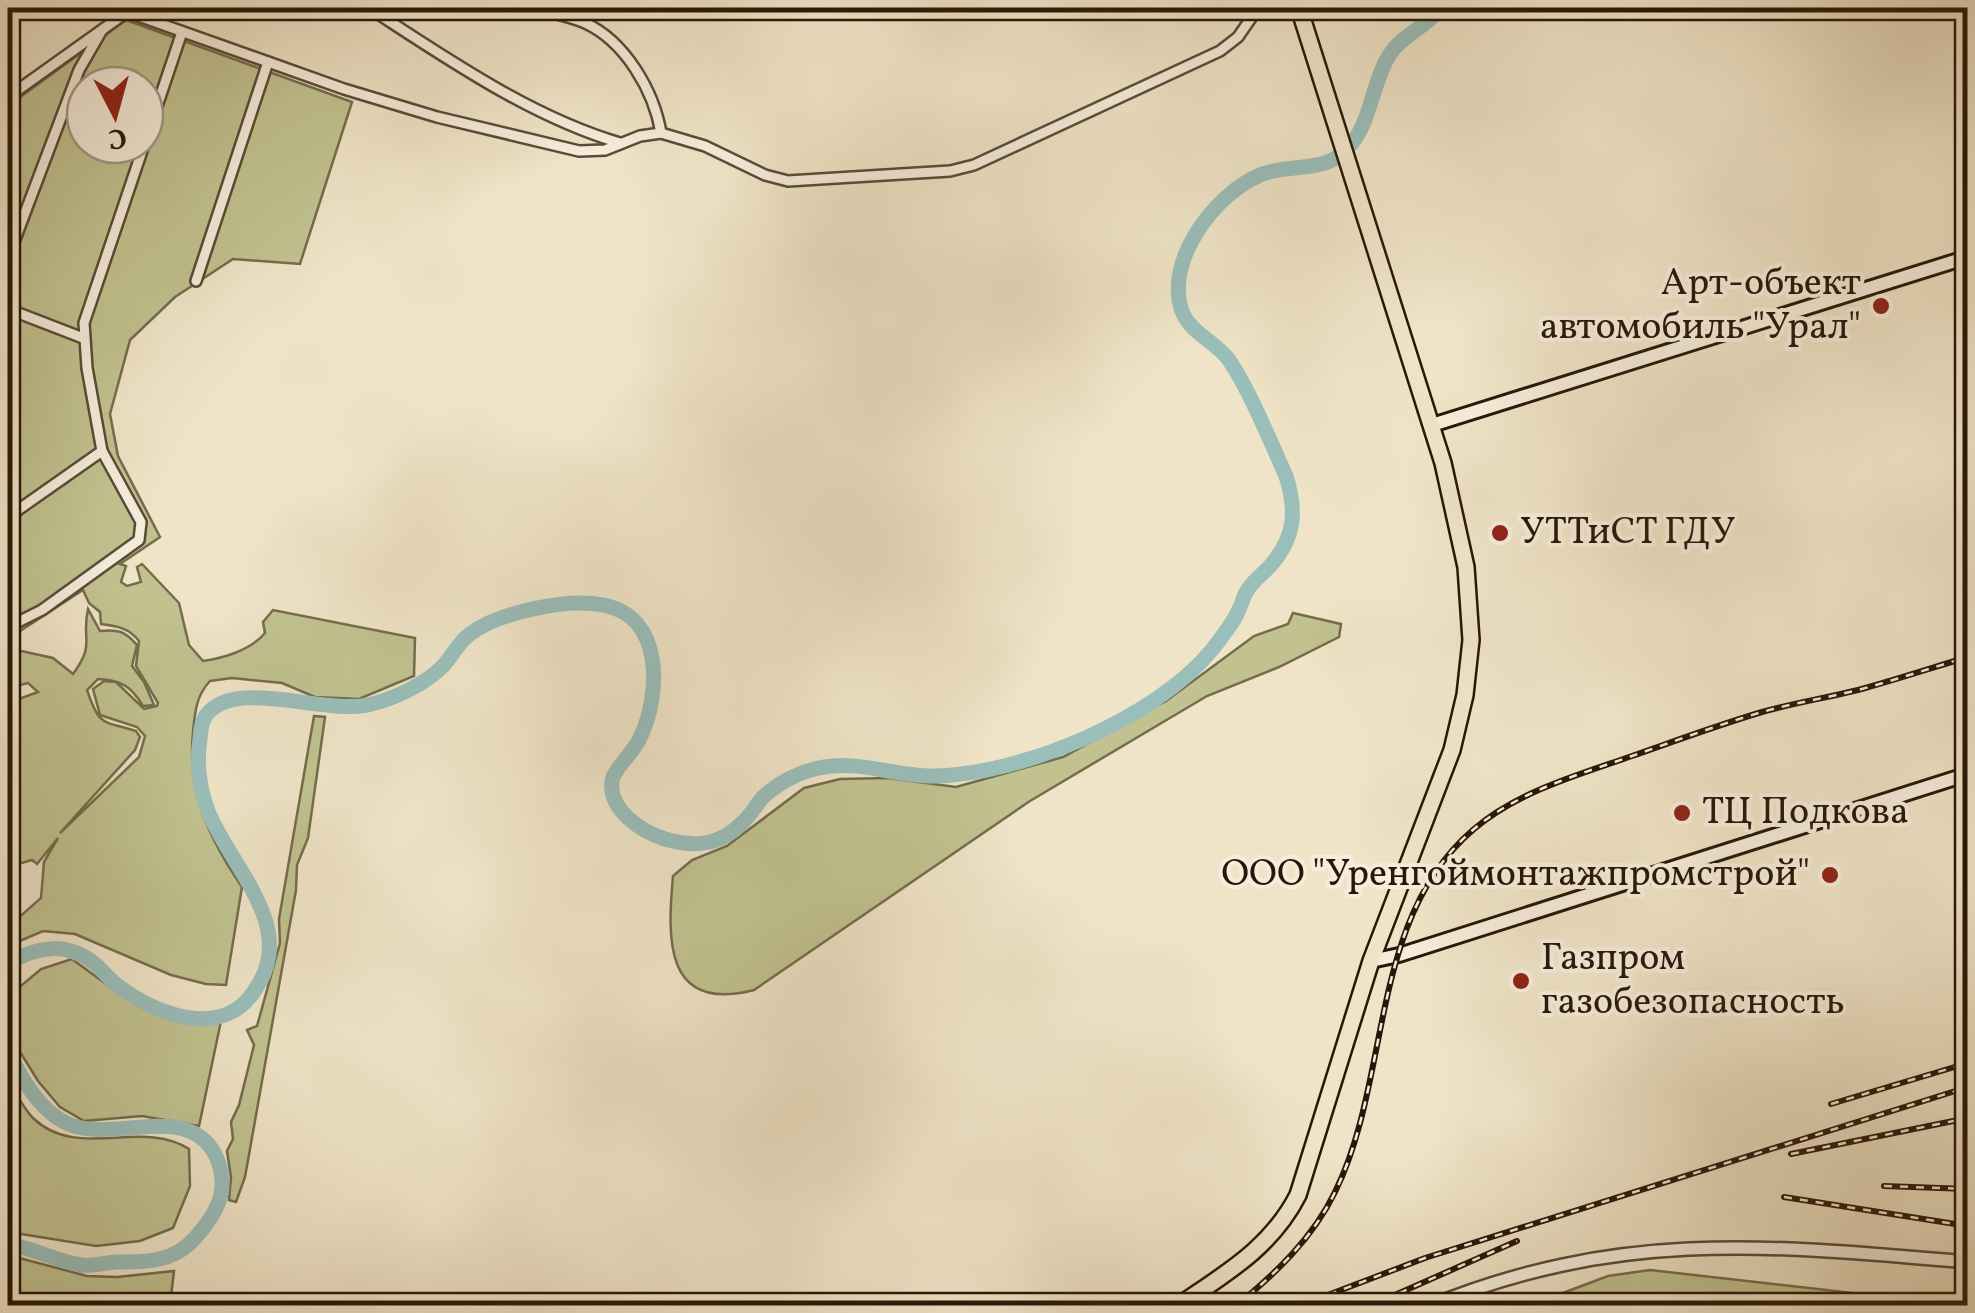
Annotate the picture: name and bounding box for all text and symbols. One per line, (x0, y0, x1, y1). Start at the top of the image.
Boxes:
north arrow (65, 65, 165, 165)
text: С (106, 117, 128, 158)
place label: Арт-объект автомобиль "Урал" (1540, 258, 1861, 355)
marker: Арт-объект автомобиль "Урал" (1870, 295, 1892, 317)
place label: УТТиСТ ГДУ (1520, 507, 1735, 560)
marker: УТТиСТ ГДУ (1489, 522, 1511, 544)
place label: ТЦ Подкова (1702, 787, 1909, 840)
marker: ТЦ Подкова (1671, 802, 1693, 824)
place label: ООО "Уренгоймонтажпромстрой" (1221, 849, 1810, 902)
marker: ООО "Уренгоймонтажпромстрой" (1819, 864, 1841, 886)
place label: Газпром газобезопасность (1541, 933, 1845, 1030)
marker: Газпром газобезопасность (1510, 970, 1532, 992)

